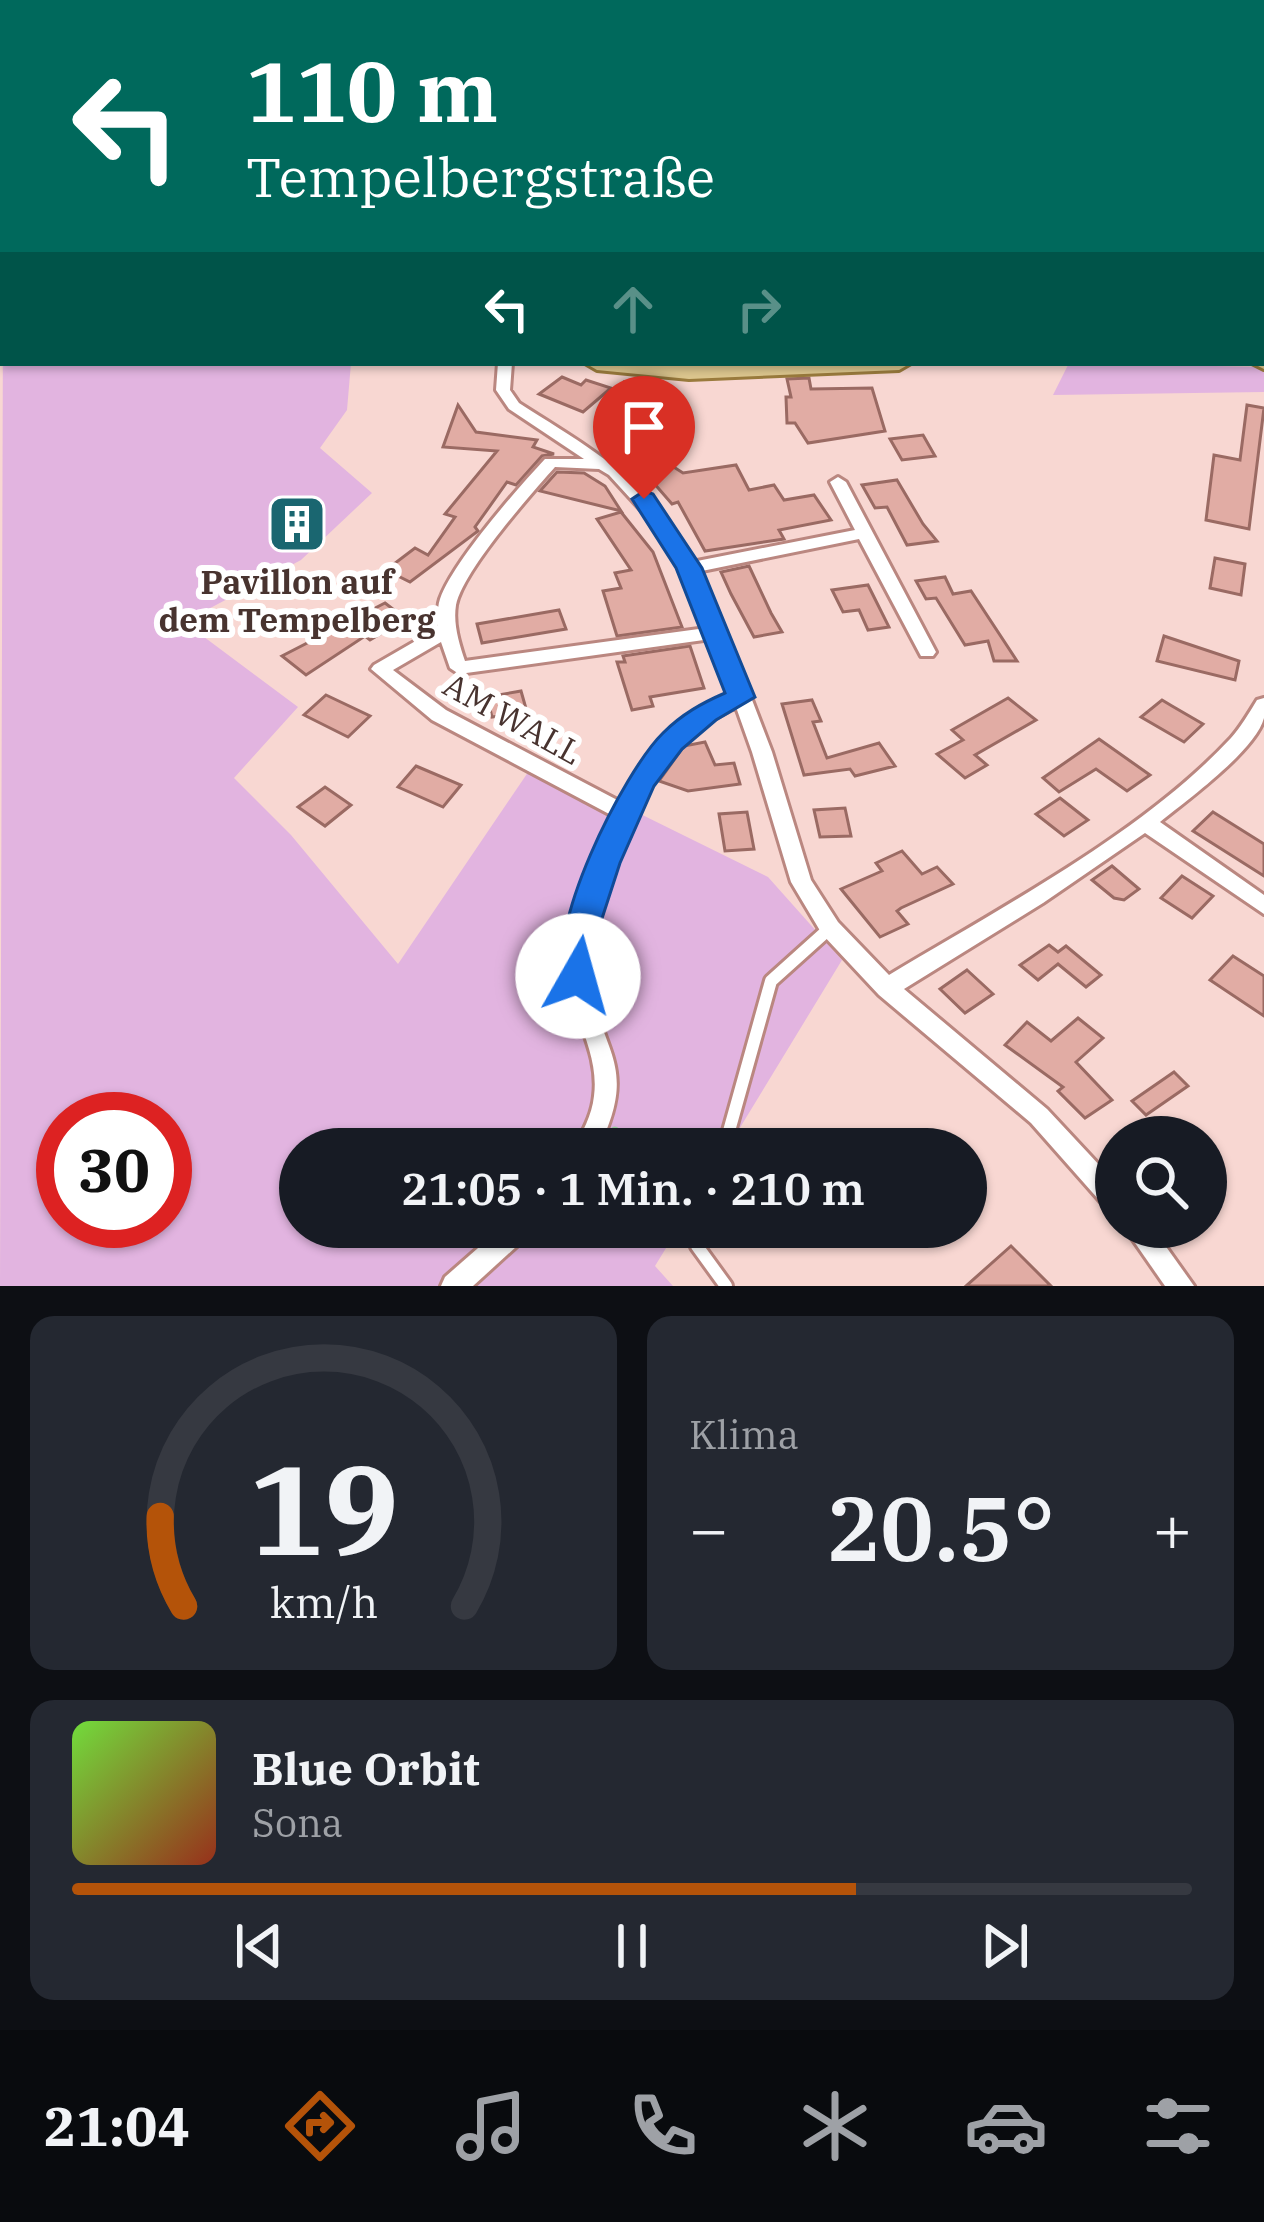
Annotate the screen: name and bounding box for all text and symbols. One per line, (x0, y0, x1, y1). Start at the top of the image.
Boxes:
text: 110 m (246, 36, 498, 145)
icon: left (48, 48, 204, 204)
text: Tempelbergstraße (246, 142, 715, 212)
icon: left (474, 276, 540, 342)
icon: ahead (600, 276, 666, 342)
icon: right (726, 276, 792, 342)
pin (593, 376, 695, 499)
icon: arrive (611, 394, 677, 460)
building icon: Pavillon auf dem Tempelberg (266, 493, 328, 555)
place label: Pavillon auf dem Tempelberg (158, 560, 436, 641)
street label: AM WALL (436, 662, 590, 774)
position arrow (515, 913, 641, 1039)
speed limit sign: 30 (36, 1092, 192, 1248)
map controls (1095, 1116, 1227, 1248)
button: search (1095, 1116, 1227, 1248)
text: 21:05 · 1 Min. · 210 m (401, 1159, 865, 1217)
text: Klima (689, 1409, 799, 1460)
text: 19 (249, 1427, 398, 1589)
text: 20.5° (826, 1469, 1055, 1586)
text: − (689, 1485, 729, 1571)
text: + (1152, 1485, 1192, 1571)
text: km/h (269, 1574, 378, 1630)
text: Blue Orbit (252, 1739, 480, 1797)
text: Sona (252, 1797, 343, 1848)
icon: previous (226, 1913, 292, 1979)
icon: pause (599, 1913, 665, 1979)
icon: next (972, 1913, 1038, 1979)
icon: directions (278, 2084, 362, 2168)
icon: music (449, 2084, 533, 2168)
icon: phone (621, 2084, 705, 2168)
icon: climate (793, 2084, 877, 2168)
icon: car (964, 2084, 1048, 2168)
icon: filters (1136, 2084, 1220, 2168)
text: 21:04 (44, 2091, 190, 2161)

